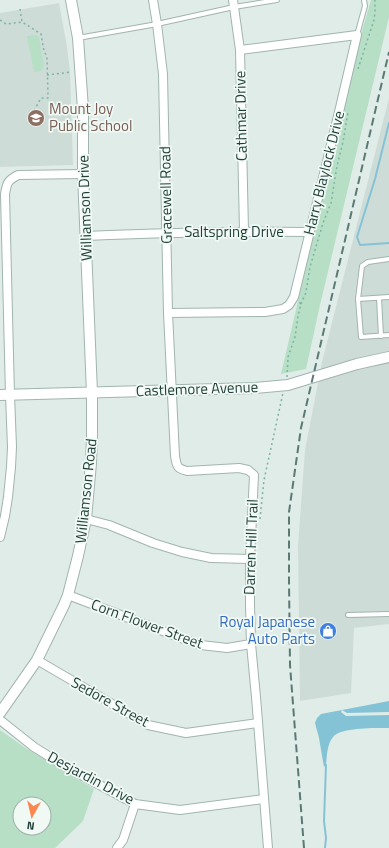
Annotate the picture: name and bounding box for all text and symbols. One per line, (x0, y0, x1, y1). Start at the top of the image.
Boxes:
street label: Cathmar Drive (228, 71, 253, 161)
place label: Mount Joy Public School (49, 97, 132, 137)
school or university icon: Mount Joy Public School (26, 108, 46, 128)
street label: Harry Blaylock Drive (297, 108, 350, 237)
street label: Gracewell Road (153, 146, 178, 244)
street label: Williamson Drive (71, 155, 98, 261)
street label: Saltspring Drive (184, 220, 284, 243)
street label: Castlemore Avenue (135, 375, 258, 402)
street label: Williamson Road (69, 437, 102, 545)
street label: Darren Hill Trail (237, 499, 264, 595)
street label: Corn Flower Street (88, 593, 207, 655)
place label: Royal Japanese Auto Parts (219, 610, 315, 650)
shop icon: Royal Japanese Auto Parts (318, 621, 338, 641)
street label: Sedore Street (67, 671, 154, 733)
street label: Desjardin Drive (44, 745, 139, 810)
north arrow (12, 796, 52, 836)
text: N (26, 817, 35, 834)

